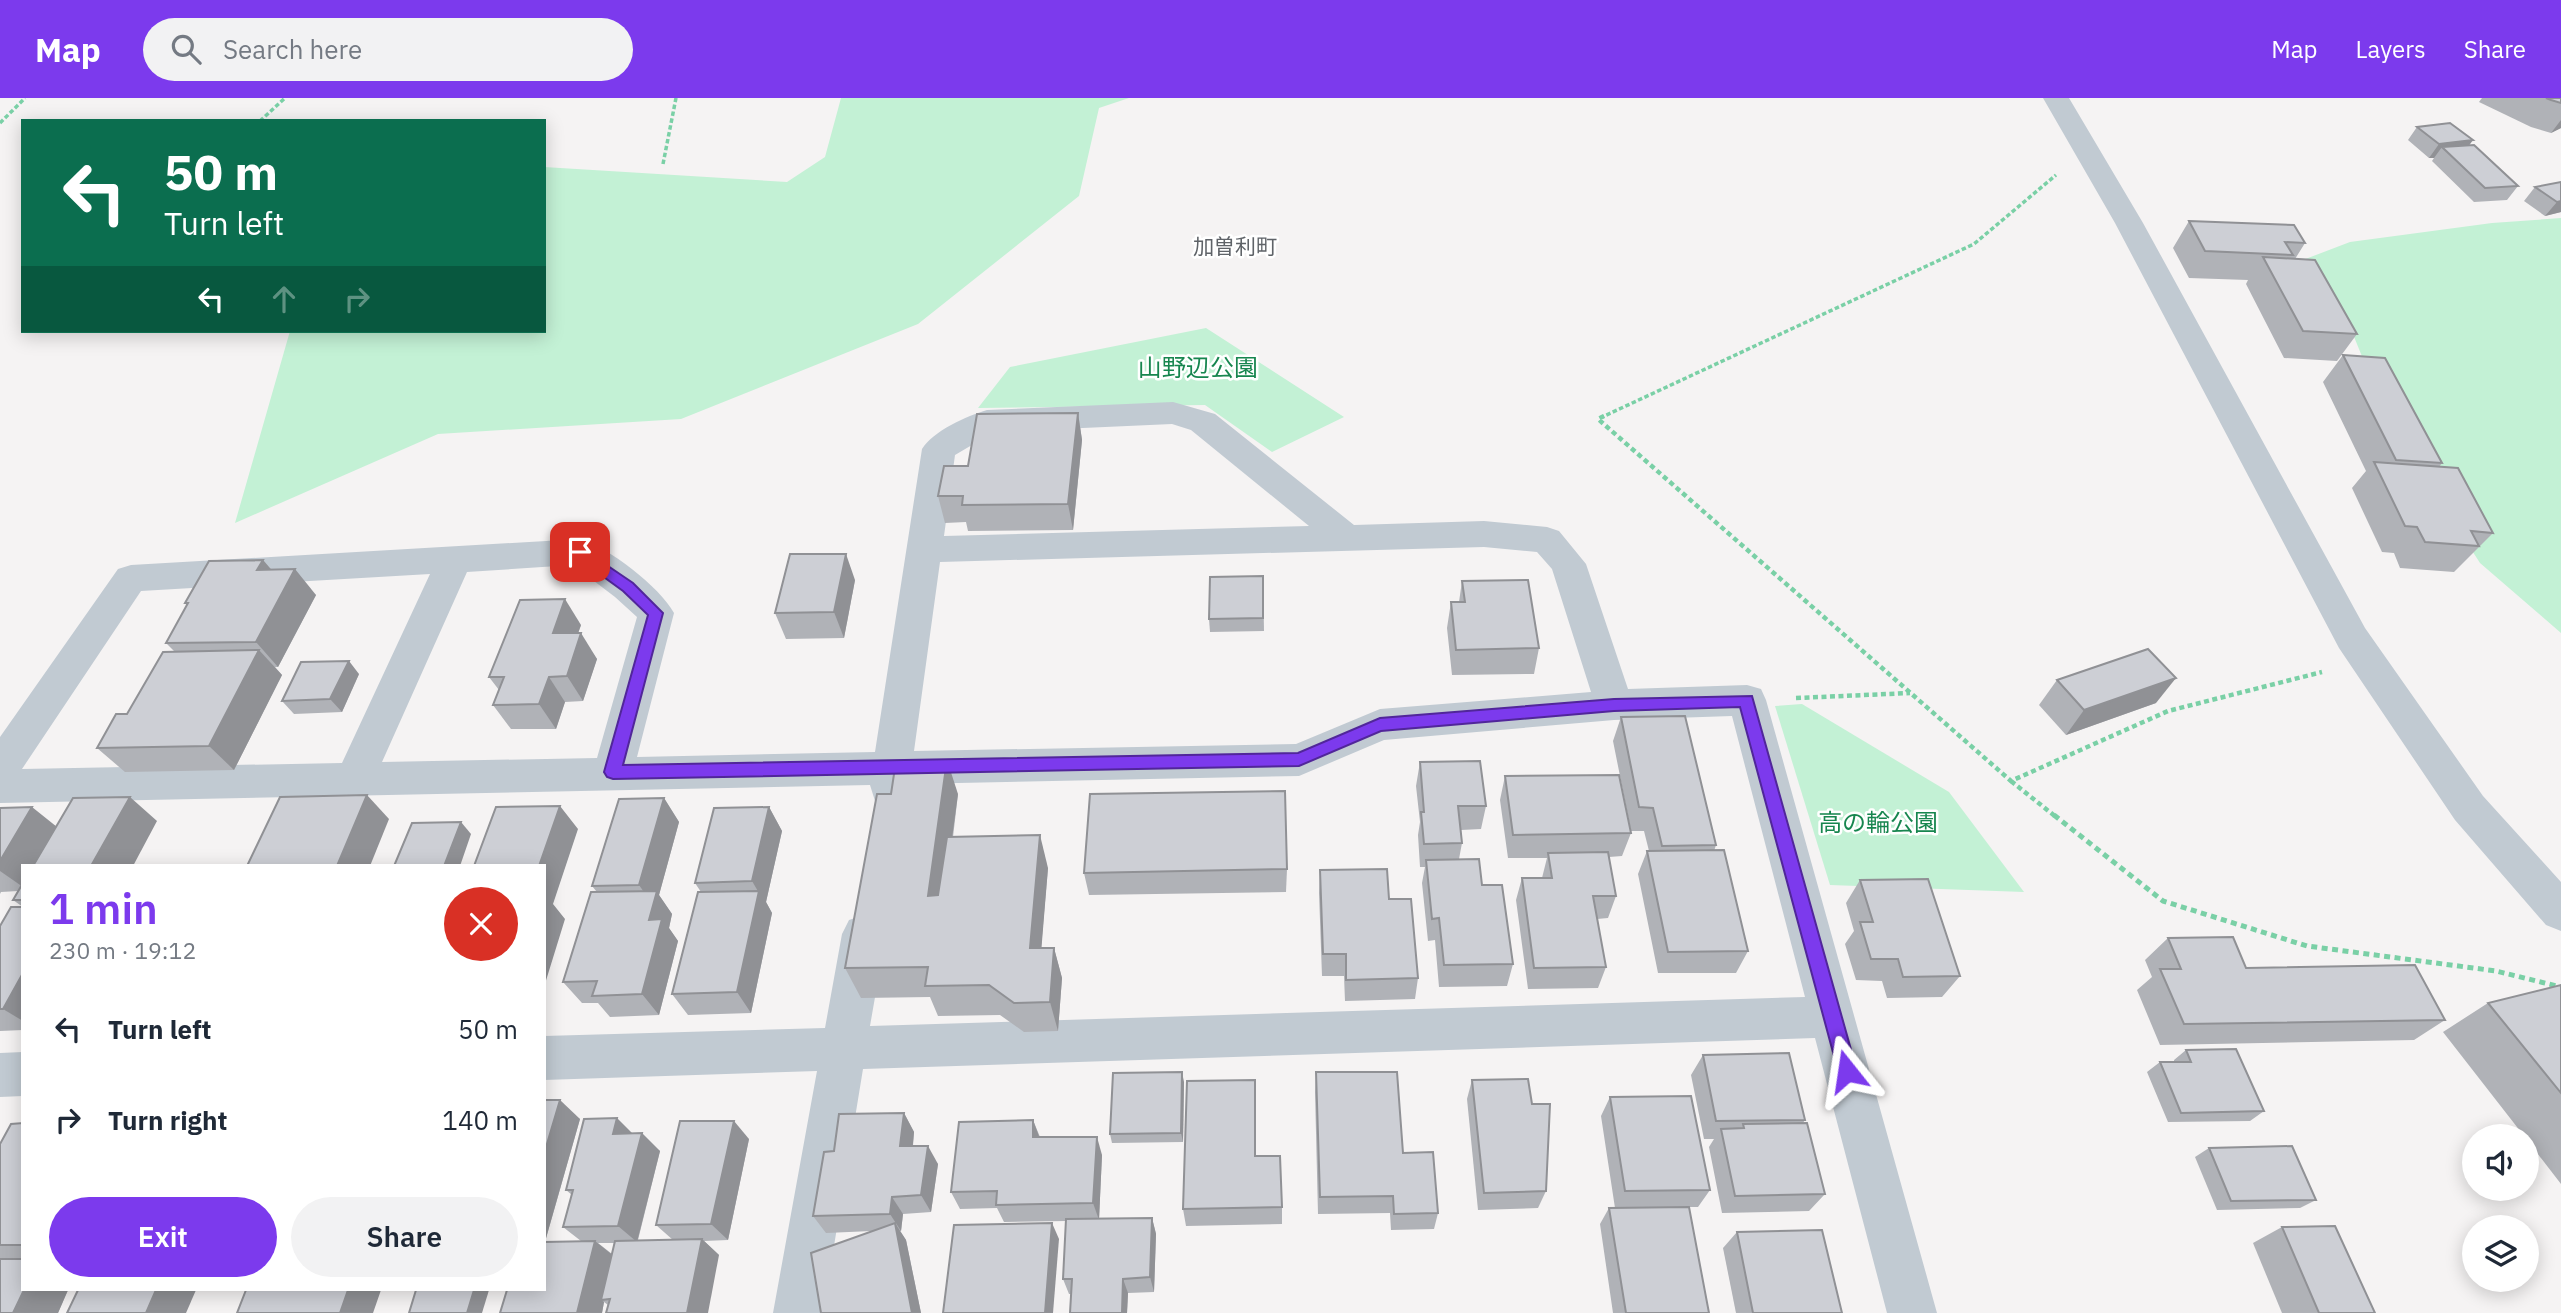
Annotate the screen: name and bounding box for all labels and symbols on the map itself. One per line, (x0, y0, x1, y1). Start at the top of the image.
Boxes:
district label: 加曽利町 (1193, 232, 1277, 260)
park label: 山野辺公園 (1138, 351, 1258, 383)
pin (550, 522, 610, 582)
park label: 高の輪公園 (1818, 806, 1938, 838)
position arrow (1810, 1034, 1884, 1108)

